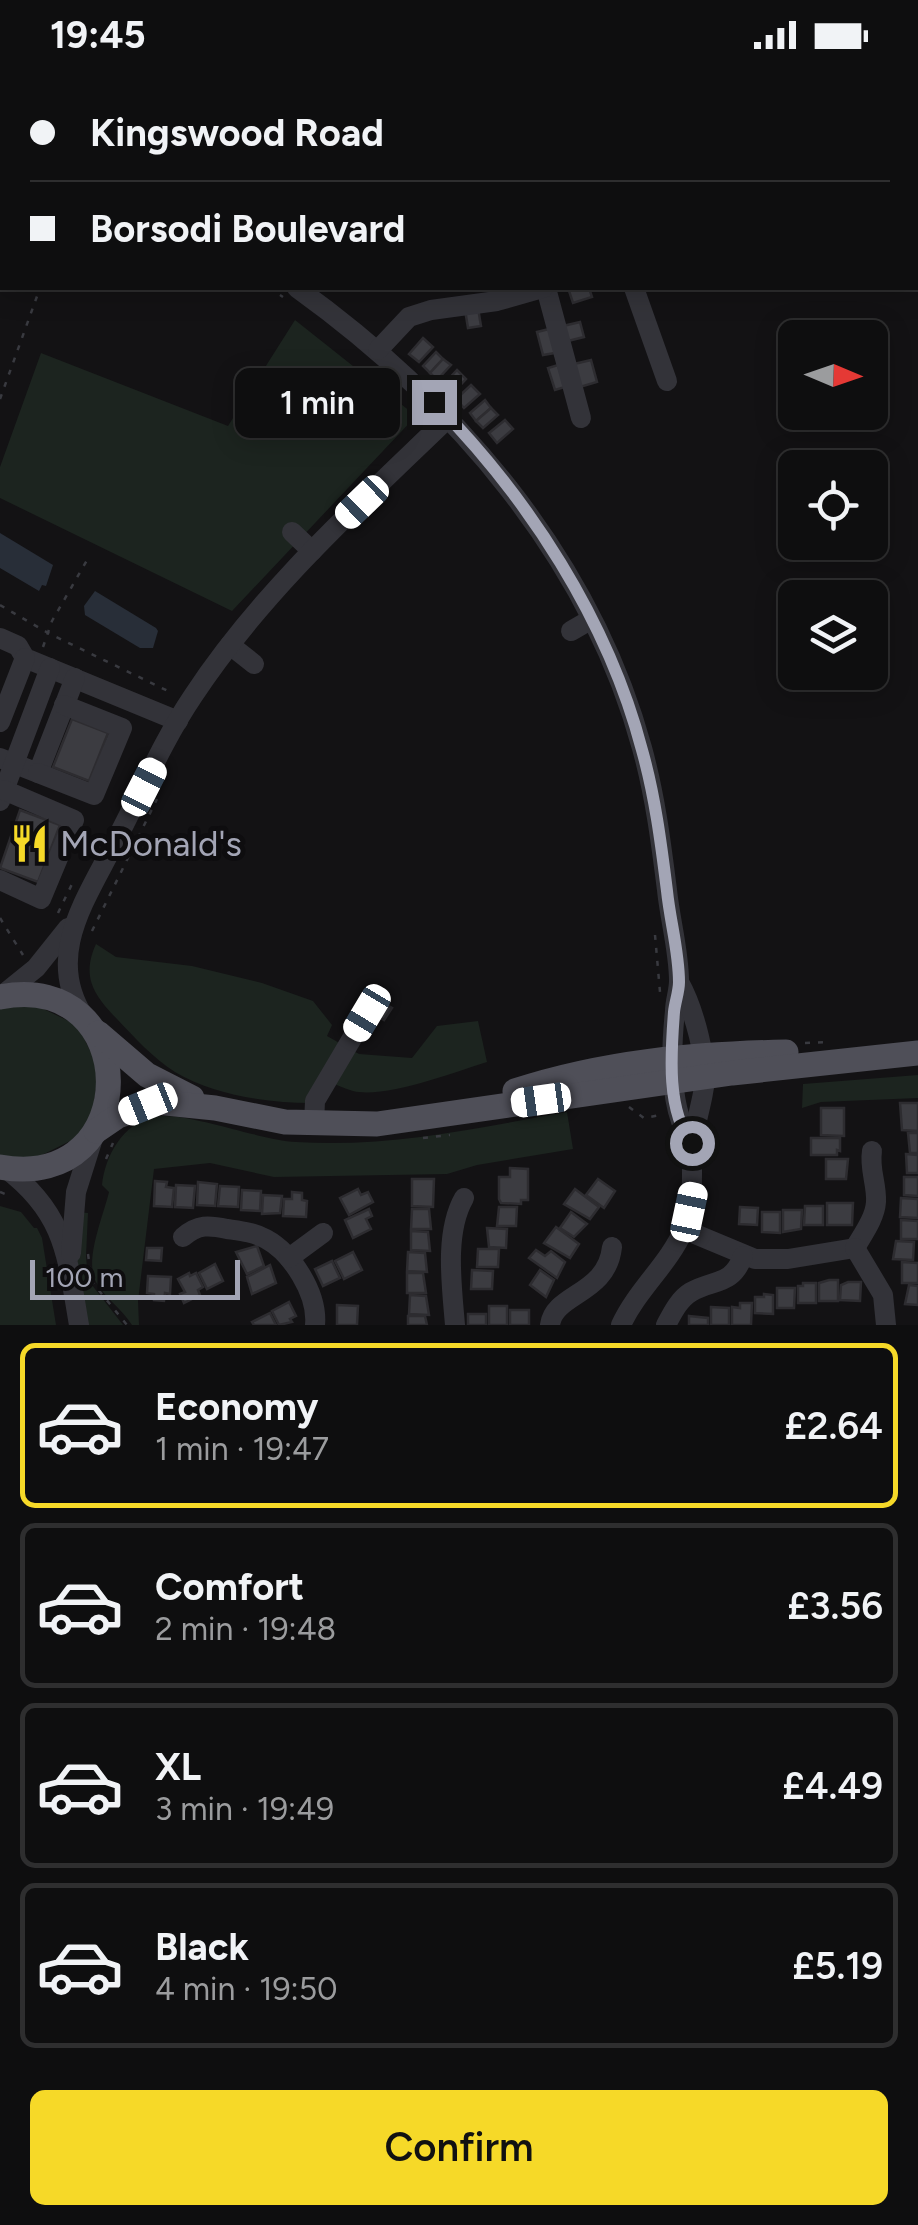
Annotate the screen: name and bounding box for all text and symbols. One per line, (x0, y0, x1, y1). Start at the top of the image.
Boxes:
text: 19:45 (50, 12, 146, 58)
text: Kingswood Road (90, 110, 384, 156)
text: Borsodi Boulevard (90, 206, 405, 252)
north arrow (778, 320, 888, 430)
map controls (778, 320, 888, 690)
callout: 1 min (234, 367, 399, 437)
route end (412, 380, 457, 425)
text: 1 min (280, 384, 355, 422)
button: locate (778, 450, 888, 560)
car (330, 470, 394, 534)
button: layers (778, 580, 888, 690)
car (117, 753, 171, 821)
restaurant icon: McDonald's (9, 823, 51, 865)
place label: McDonald's (60, 823, 242, 865)
car (339, 980, 395, 1046)
car (115, 1079, 181, 1129)
car (509, 1081, 573, 1119)
route start (670, 1121, 715, 1166)
car (668, 1180, 710, 1244)
scale bar (30, 1255, 240, 1300)
text: 100 m (45, 1260, 123, 1294)
icon: car (35, 1381, 125, 1471)
text: Economy (155, 1384, 318, 1430)
text: £2.64 (784, 1403, 883, 1449)
text: 1 min · 19:47 (155, 1430, 329, 1468)
icon: car (35, 1561, 125, 1651)
text: Comfort (155, 1564, 304, 1610)
text: £3.56 (787, 1583, 883, 1629)
text: 2 min · 19:48 (155, 1610, 336, 1648)
icon: car (35, 1741, 125, 1831)
text: XL (155, 1744, 201, 1790)
text: £4.49 (782, 1763, 883, 1809)
text: 3 min · 19:49 (155, 1790, 334, 1828)
icon: car (35, 1921, 125, 2011)
text: Black (155, 1924, 249, 1970)
text: £5.19 (792, 1943, 883, 1989)
text: 4 min · 19:50 (155, 1970, 338, 2008)
button: Confirm (30, 2090, 888, 2205)

